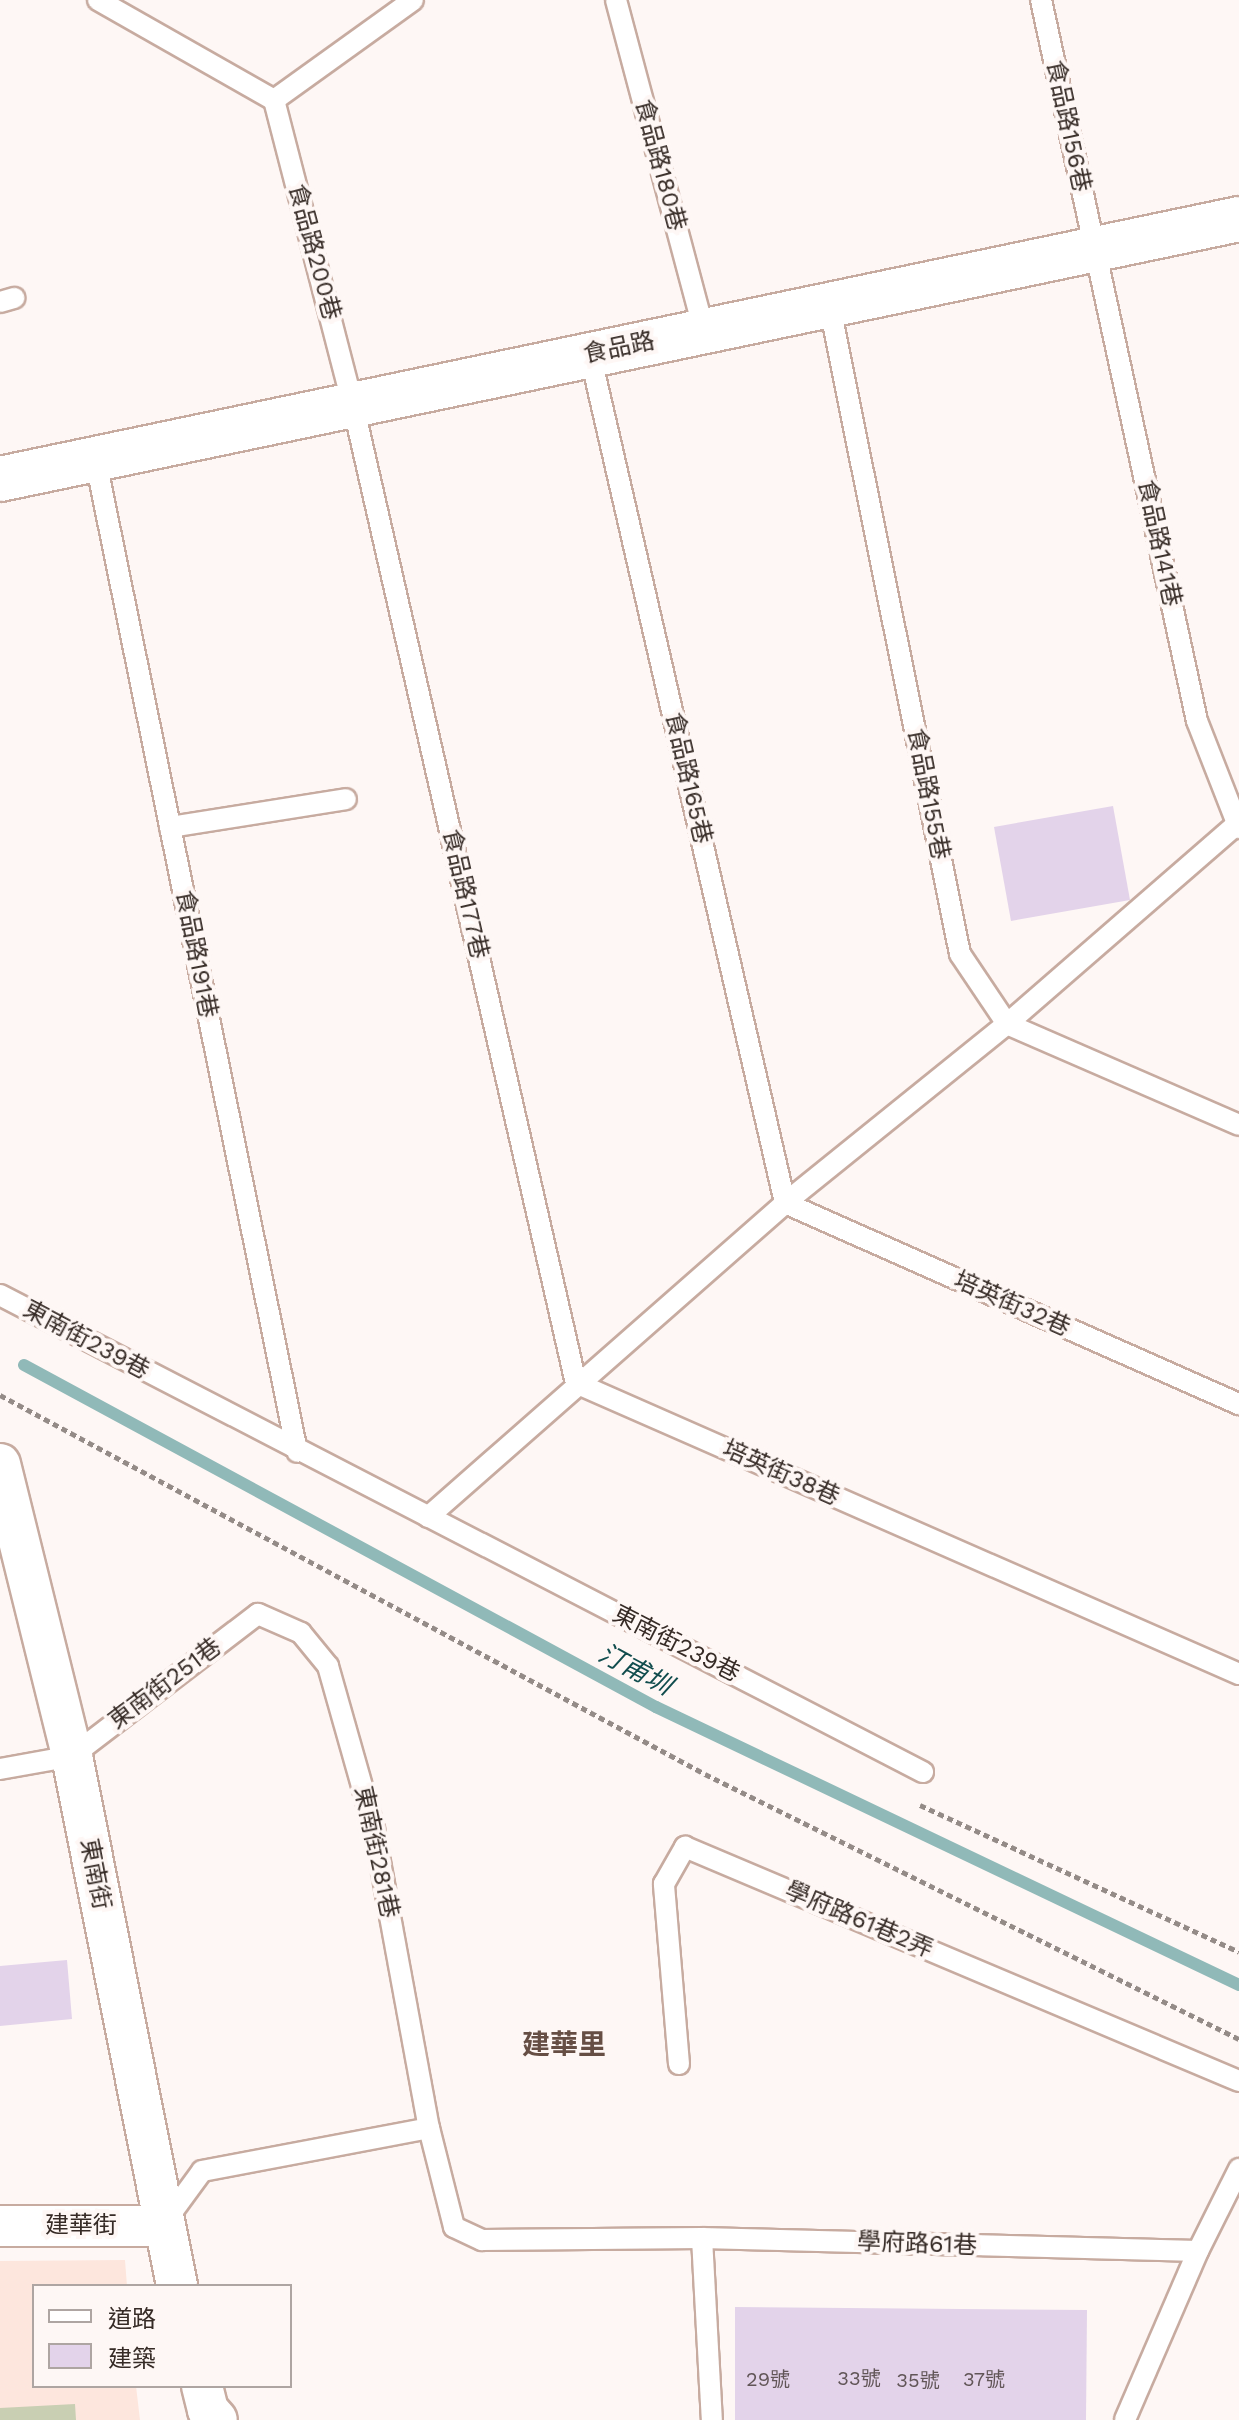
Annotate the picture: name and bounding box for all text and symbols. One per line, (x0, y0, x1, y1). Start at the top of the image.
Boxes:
street label: 食品路156巷 (1040, 58, 1096, 194)
street label: 食品路180巷 (629, 96, 691, 234)
street label: 食品路200巷 (282, 181, 346, 323)
street label: 食品路 (581, 326, 657, 370)
street label: 食品路141巷 (1132, 477, 1186, 609)
street label: 食品路165巷 (659, 710, 717, 846)
street label: 食品路155巷 (901, 726, 955, 862)
street label: 食品路177巷 (436, 826, 494, 962)
street label: 食品路191巷 (170, 888, 222, 1020)
street label: 培英街32巷 (950, 1266, 1074, 1342)
street label: 東南街239巷 (18, 1295, 154, 1385)
street label: 培英街38巷 (718, 1434, 844, 1512)
street label: 東南街239巷 (608, 1600, 744, 1688)
street label: 東南街251巷 (103, 1632, 227, 1736)
water label: 汀甫圳 (593, 1638, 677, 1702)
street label: 東南街281巷 (348, 1783, 404, 1921)
street label: 東南街 (74, 1836, 116, 1912)
street label: 學府路61巷2弄 (781, 1876, 937, 1964)
district label: 建華里 (522, 2028, 606, 2062)
street label: 建華街 (45, 2212, 117, 2240)
street label: 學府路61巷 (857, 2228, 977, 2260)
legend (32, 2284, 292, 2388)
text: 道路 (108, 2305, 156, 2333)
text: 建築 (108, 2345, 156, 2373)
house number: 33號 (837, 2366, 881, 2390)
house number: 29號 (746, 2367, 790, 2391)
house number: 37號 (963, 2367, 1005, 2391)
house number: 35號 (896, 2368, 940, 2392)

